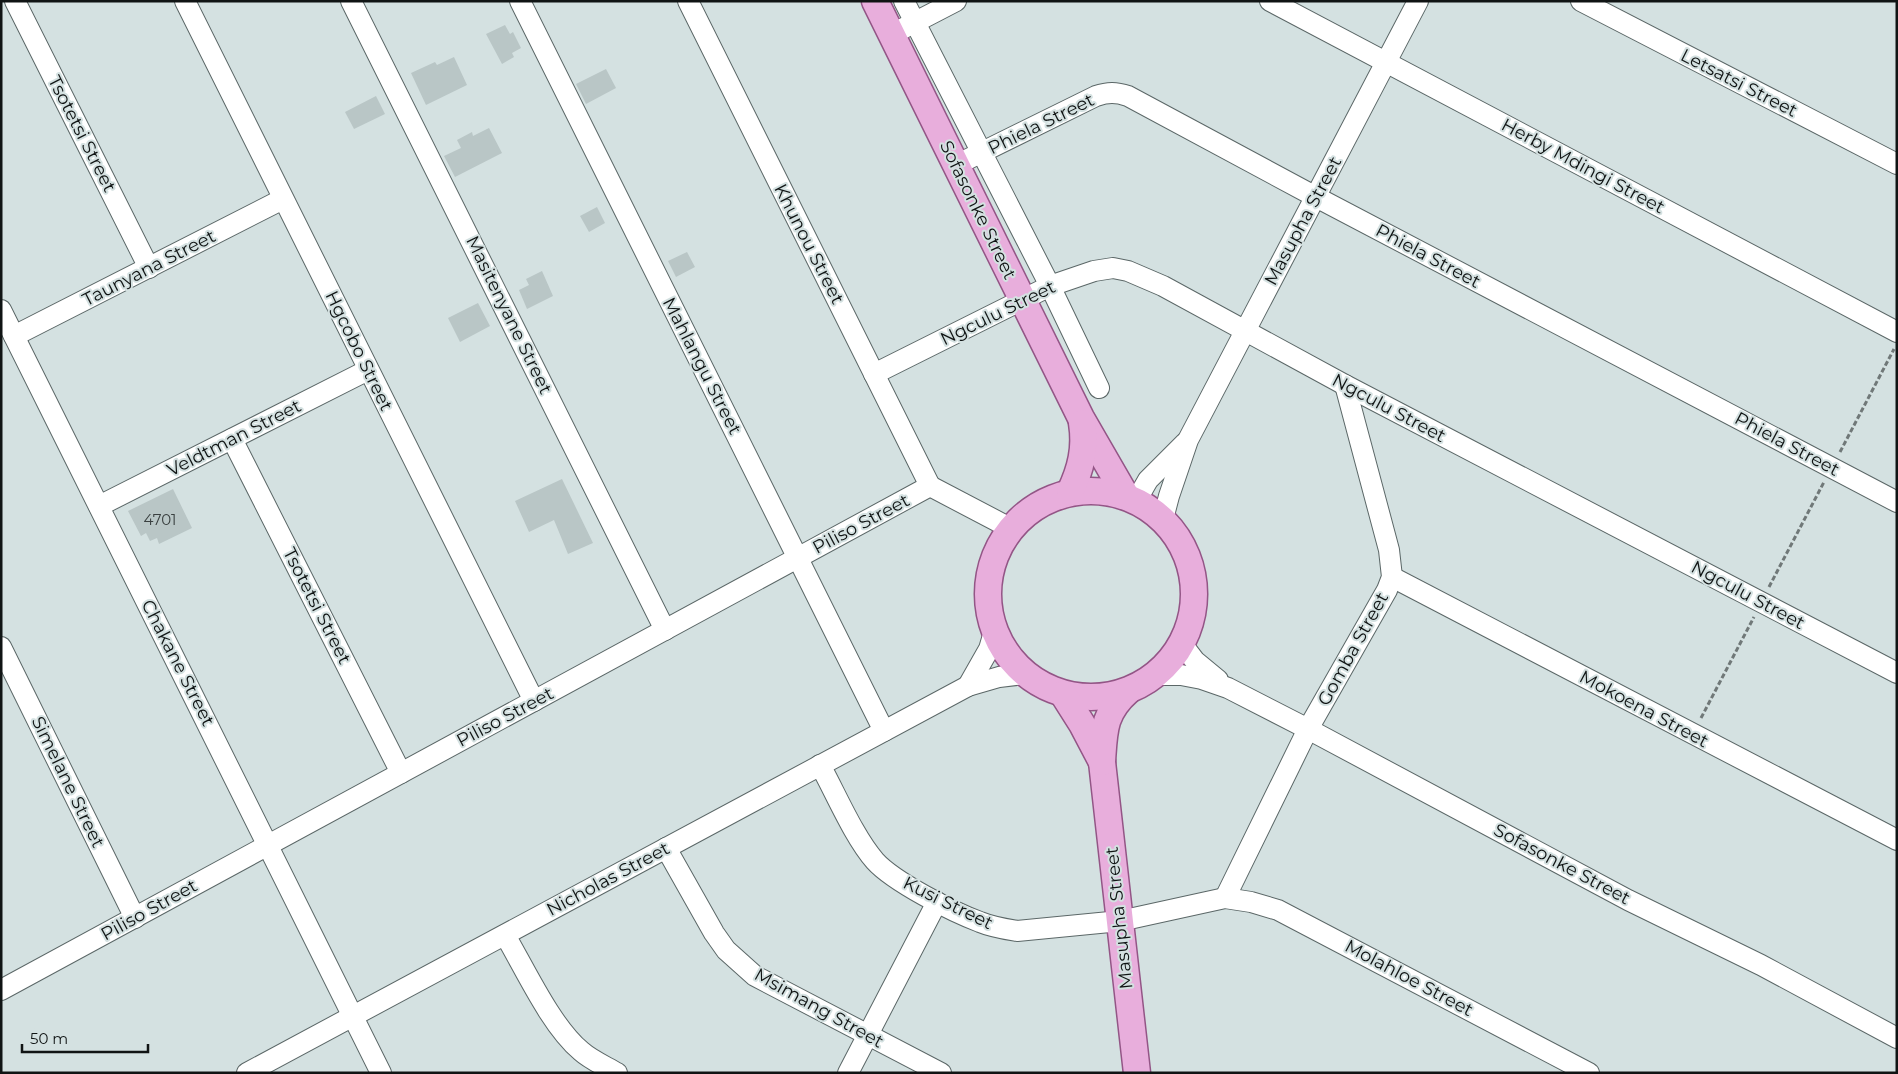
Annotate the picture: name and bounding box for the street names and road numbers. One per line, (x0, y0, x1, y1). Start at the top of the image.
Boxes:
street label: Letsatsi Street (1677, 44, 1801, 122)
street label: Tsotetsi Street (43, 72, 121, 196)
street label: Phiela Street (984, 89, 1098, 159)
street label: Herby Mdingi Street (1498, 114, 1668, 218)
street label: Sofasonke Street (935, 137, 1021, 283)
street label: Masupha Street (1260, 153, 1346, 289)
street label: Khunou Street (769, 180, 849, 308)
street label: Phiela Street (1372, 219, 1484, 293)
street label: Taunyana Street (79, 225, 219, 311)
street label: Masitenyane Street (461, 232, 557, 398)
street label: Ngculu Street (937, 276, 1059, 350)
street label: Hgcobo Street (320, 287, 398, 415)
street label: Mahlangu Street (658, 294, 746, 438)
street label: Ngculu Street (1329, 369, 1449, 447)
street label: Veldtman Street (163, 395, 305, 481)
street label: Phiela Street (1731, 407, 1843, 481)
street label: Piliso Street (809, 489, 913, 559)
street label: Tsotetsi Street (278, 544, 356, 668)
street label: Ngculu Street (1688, 556, 1808, 634)
street label: Gomba Street (1313, 588, 1393, 710)
street label: Chakane Street (137, 596, 219, 730)
street label: Mokoena Street (1576, 666, 1712, 752)
street label: Piliso Street (453, 682, 557, 752)
street label: Simelane Street (27, 713, 109, 851)
street label: Sofasonke Street (1490, 819, 1634, 909)
street label: Nicholas Street (543, 837, 673, 921)
street label: Masupha Street (1101, 846, 1137, 990)
street label: Kusi Street (899, 872, 997, 934)
street label: Piliso Street (97, 875, 201, 945)
street label: Molahloe Street (1341, 935, 1477, 1021)
street label: Msimang Street (751, 963, 887, 1053)

